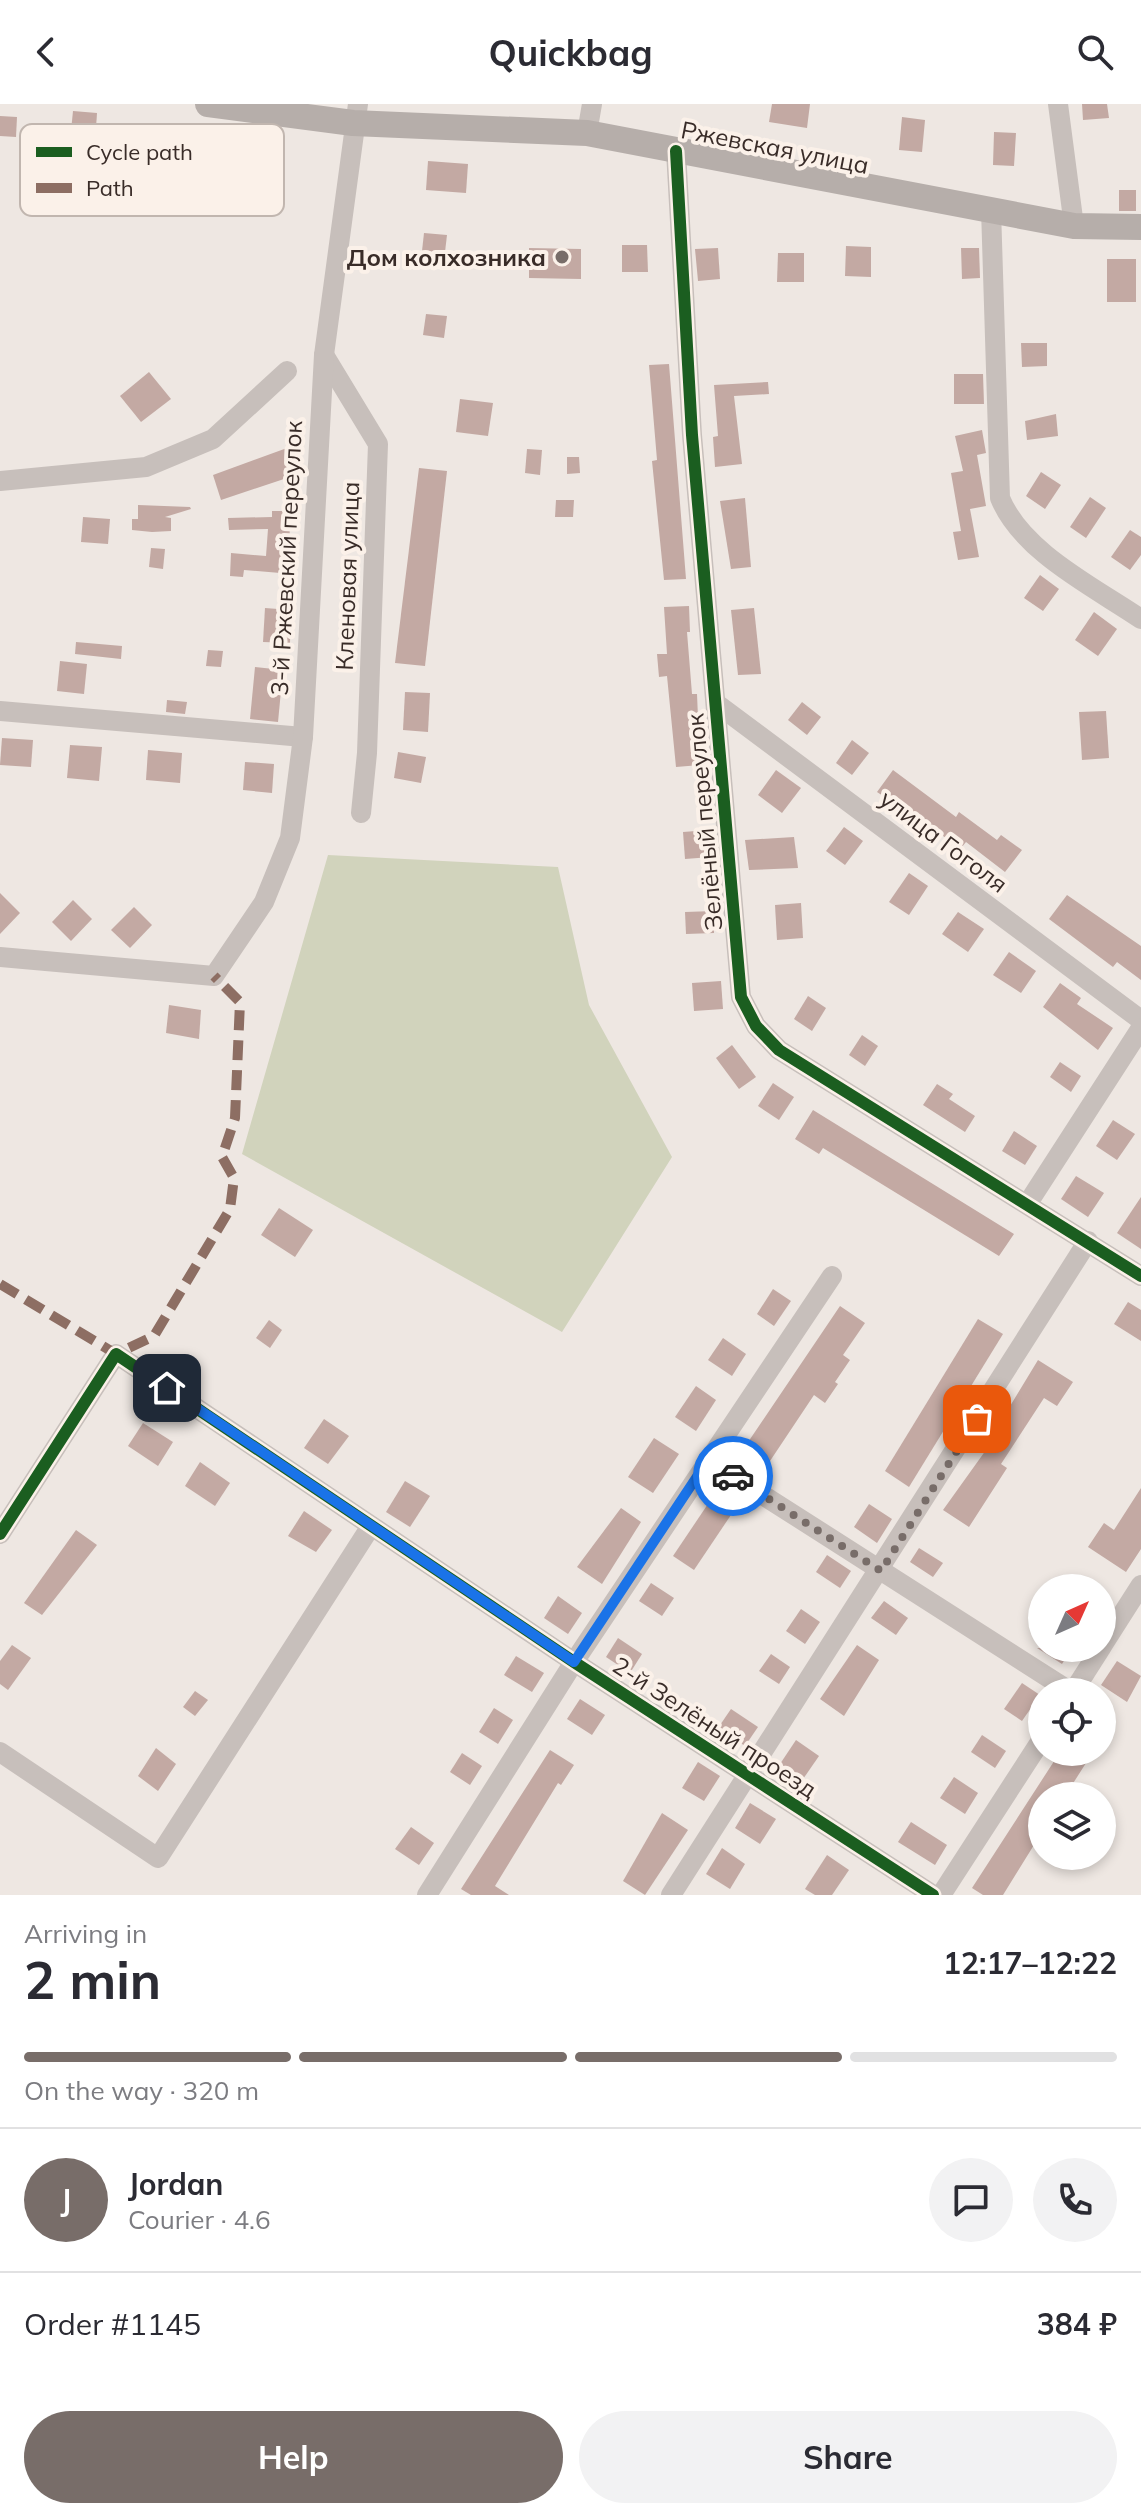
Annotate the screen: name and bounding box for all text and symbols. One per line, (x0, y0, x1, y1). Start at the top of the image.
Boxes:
icon: back (24, 30, 68, 74)
text: Quickbag (488, 30, 653, 75)
icon: search (1073, 30, 1117, 74)
street label: Ржевская улица (679, 114, 871, 180)
legend (20, 124, 284, 216)
text: Cycle path (86, 138, 193, 166)
text: Path (86, 174, 134, 202)
place label: Дом колхозника (347, 242, 546, 272)
marker: Дом колхозника (553, 248, 571, 266)
street label: 3-й Ржевский переулок (264, 420, 308, 696)
street label: Кленовая улица (329, 481, 365, 671)
street label: Зелёный переулок (680, 712, 728, 932)
street label: улица Гоголя (874, 783, 1014, 899)
pin (133, 1354, 201, 1422)
icon: home (145, 1366, 189, 1410)
pin (943, 1385, 1011, 1453)
icon: bag (955, 1397, 999, 1441)
courier (693, 1436, 773, 1516)
icon: car (711, 1454, 755, 1498)
north arrow (1028, 1574, 1116, 1662)
map controls (1028, 1574, 1116, 1870)
street label: 2-й Зелёный проезд (607, 1650, 823, 1804)
button: locate (1028, 1678, 1116, 1766)
button: layers (1028, 1782, 1116, 1870)
text: Arriving in (24, 1917, 147, 1950)
text: 12:17–12:22 (943, 1944, 1117, 1982)
text: 2 min (24, 1947, 161, 2012)
text: On the way · 320 m (24, 2074, 259, 2107)
button: chat (929, 2158, 1013, 2242)
button: phone (1033, 2158, 1117, 2242)
text: Jordan (128, 2165, 223, 2203)
text: J (61, 2181, 71, 2219)
text: Courier · 4.6 (128, 2203, 271, 2236)
text: Order #1145 (24, 2305, 201, 2343)
text: 384 ₽ (1037, 2305, 1117, 2343)
button: Help (24, 2411, 563, 2503)
button: Share (579, 2411, 1117, 2503)

